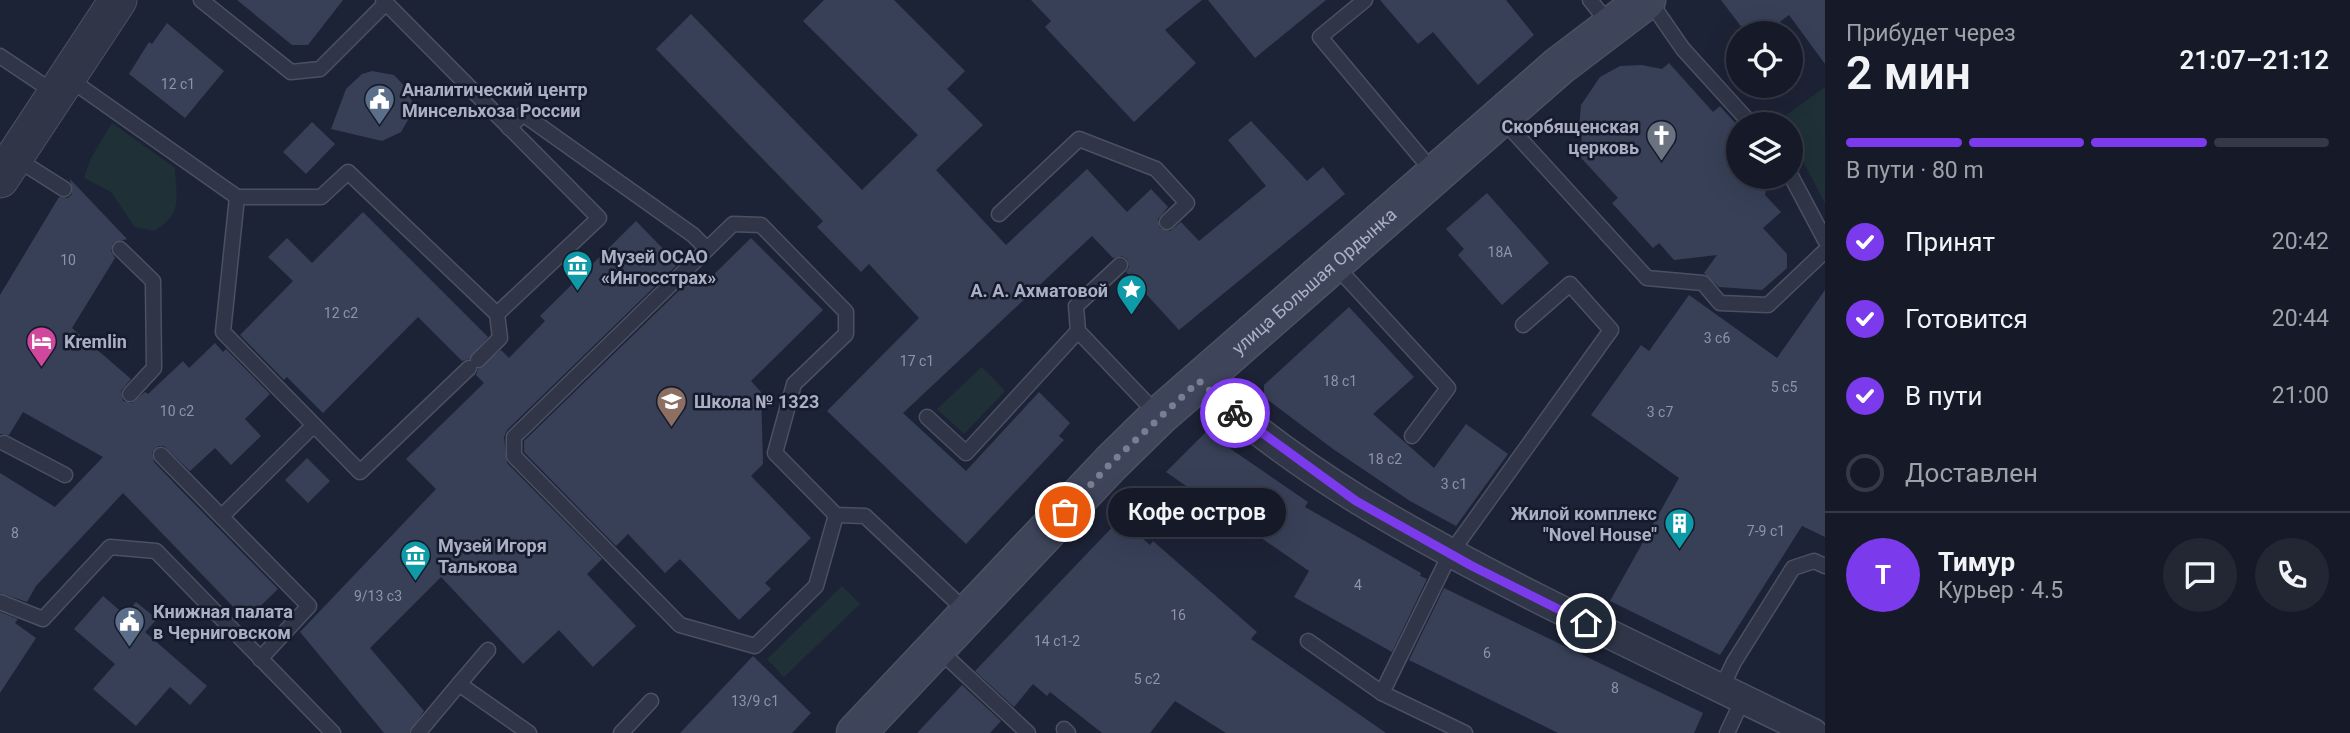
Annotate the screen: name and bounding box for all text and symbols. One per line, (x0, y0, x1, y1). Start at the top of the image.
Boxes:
text: Прибудет через (1846, 20, 2016, 47)
map controls (1726, 21, 1803, 189)
button: locate (1726, 21, 1803, 98)
text: 21:07–21:12 (2179, 45, 2329, 75)
text: 2 мин (1846, 46, 1971, 100)
house number: 12 с1 (161, 76, 195, 92)
place label: Аналитический центр Минсельхоза России (402, 79, 588, 121)
public building icon: Аналитический центр Минсельхоза России (362, 82, 396, 126)
button: layers (1726, 112, 1803, 189)
place label: Скорбященская церковь (1502, 116, 1639, 158)
church icon: Скорбященская церковь (1645, 119, 1679, 163)
text: В пути · 80 m (1846, 157, 1984, 184)
street label: улица Большая Ордынка (1227, 203, 1400, 358)
icon: check (1846, 223, 1884, 261)
text: Принят (1905, 227, 1995, 257)
text: 20:42 (2272, 228, 2329, 255)
house number: 18А (1488, 244, 1512, 260)
place label: Музей ОСАО «Ингосстрах» (601, 246, 716, 288)
museum icon: Музей ОСАО «Ингосстрах» (561, 249, 595, 293)
house number: 10 (60, 252, 76, 268)
place icon: А. А. Ахматовой (1114, 273, 1148, 317)
place label: А. А. Ахматовой (970, 280, 1108, 301)
icon: check (1846, 300, 1884, 338)
text: Готовится (1905, 304, 2028, 334)
house number: 12 с2 (324, 305, 358, 321)
text: 20:44 (2272, 305, 2329, 332)
hotel icon: Kremlin (24, 324, 58, 368)
house number: 3 с6 (1704, 330, 1730, 346)
place label: Kremlin (64, 331, 127, 352)
house number: 17 с1 (900, 353, 934, 369)
house number: 18 с1 (1323, 373, 1357, 389)
icon: check (1846, 377, 1884, 415)
courier (1200, 378, 1270, 448)
house number: 5 с5 (1771, 379, 1797, 395)
text: В пути (1905, 381, 1982, 411)
text: 21:00 (2272, 382, 2329, 409)
school or university icon: Школа № 1323 (654, 384, 688, 428)
place label: Школа № 1323 (694, 391, 819, 412)
icon: bike (1216, 394, 1254, 432)
house number: 10 с2 (160, 403, 194, 419)
house number: 3 с7 (1647, 404, 1673, 420)
house number: 18 с2 (1368, 451, 1402, 467)
text: Доставлен (1905, 458, 2038, 488)
house number: 3 с1 (1441, 476, 1467, 492)
pin (1035, 482, 1095, 542)
callout: Кофе остров (1107, 488, 1286, 536)
icon: bag (1046, 493, 1084, 531)
text: Кофе остров (1128, 499, 1266, 526)
place label: Жилой комплекс "Novel House" (1511, 503, 1657, 545)
building icon: Жилой комплекс "Novel House" (1663, 506, 1697, 550)
house number: 7-9 с1 (1747, 523, 1785, 539)
house number: 8 (11, 525, 19, 541)
place label: Музей Игоря Талькова (438, 535, 547, 577)
museum icon: Музей Игоря Талькова (398, 538, 432, 582)
button: chat (2163, 538, 2237, 612)
button: phone (2255, 538, 2329, 612)
text: Тимур (1938, 547, 2015, 577)
text: Т (1875, 560, 1891, 590)
house number: 4 (1354, 577, 1362, 593)
text: Курьер · 4.5 (1938, 577, 2063, 604)
house number: 9/13 с3 (354, 588, 402, 604)
pin (1556, 593, 1616, 653)
place label: Книжная палата в Черниговском (153, 601, 293, 643)
public building icon: Книжная палата в Черниговском (113, 604, 147, 648)
icon: home (1567, 604, 1605, 642)
house number: 16 (1170, 607, 1186, 623)
house number: 14 с1-2 (1034, 633, 1080, 649)
house number: 6 (1483, 645, 1491, 661)
house number: 5 с2 (1134, 671, 1160, 687)
house number: 8 (1611, 680, 1619, 696)
house number: 13/9 с1 (731, 693, 779, 709)

